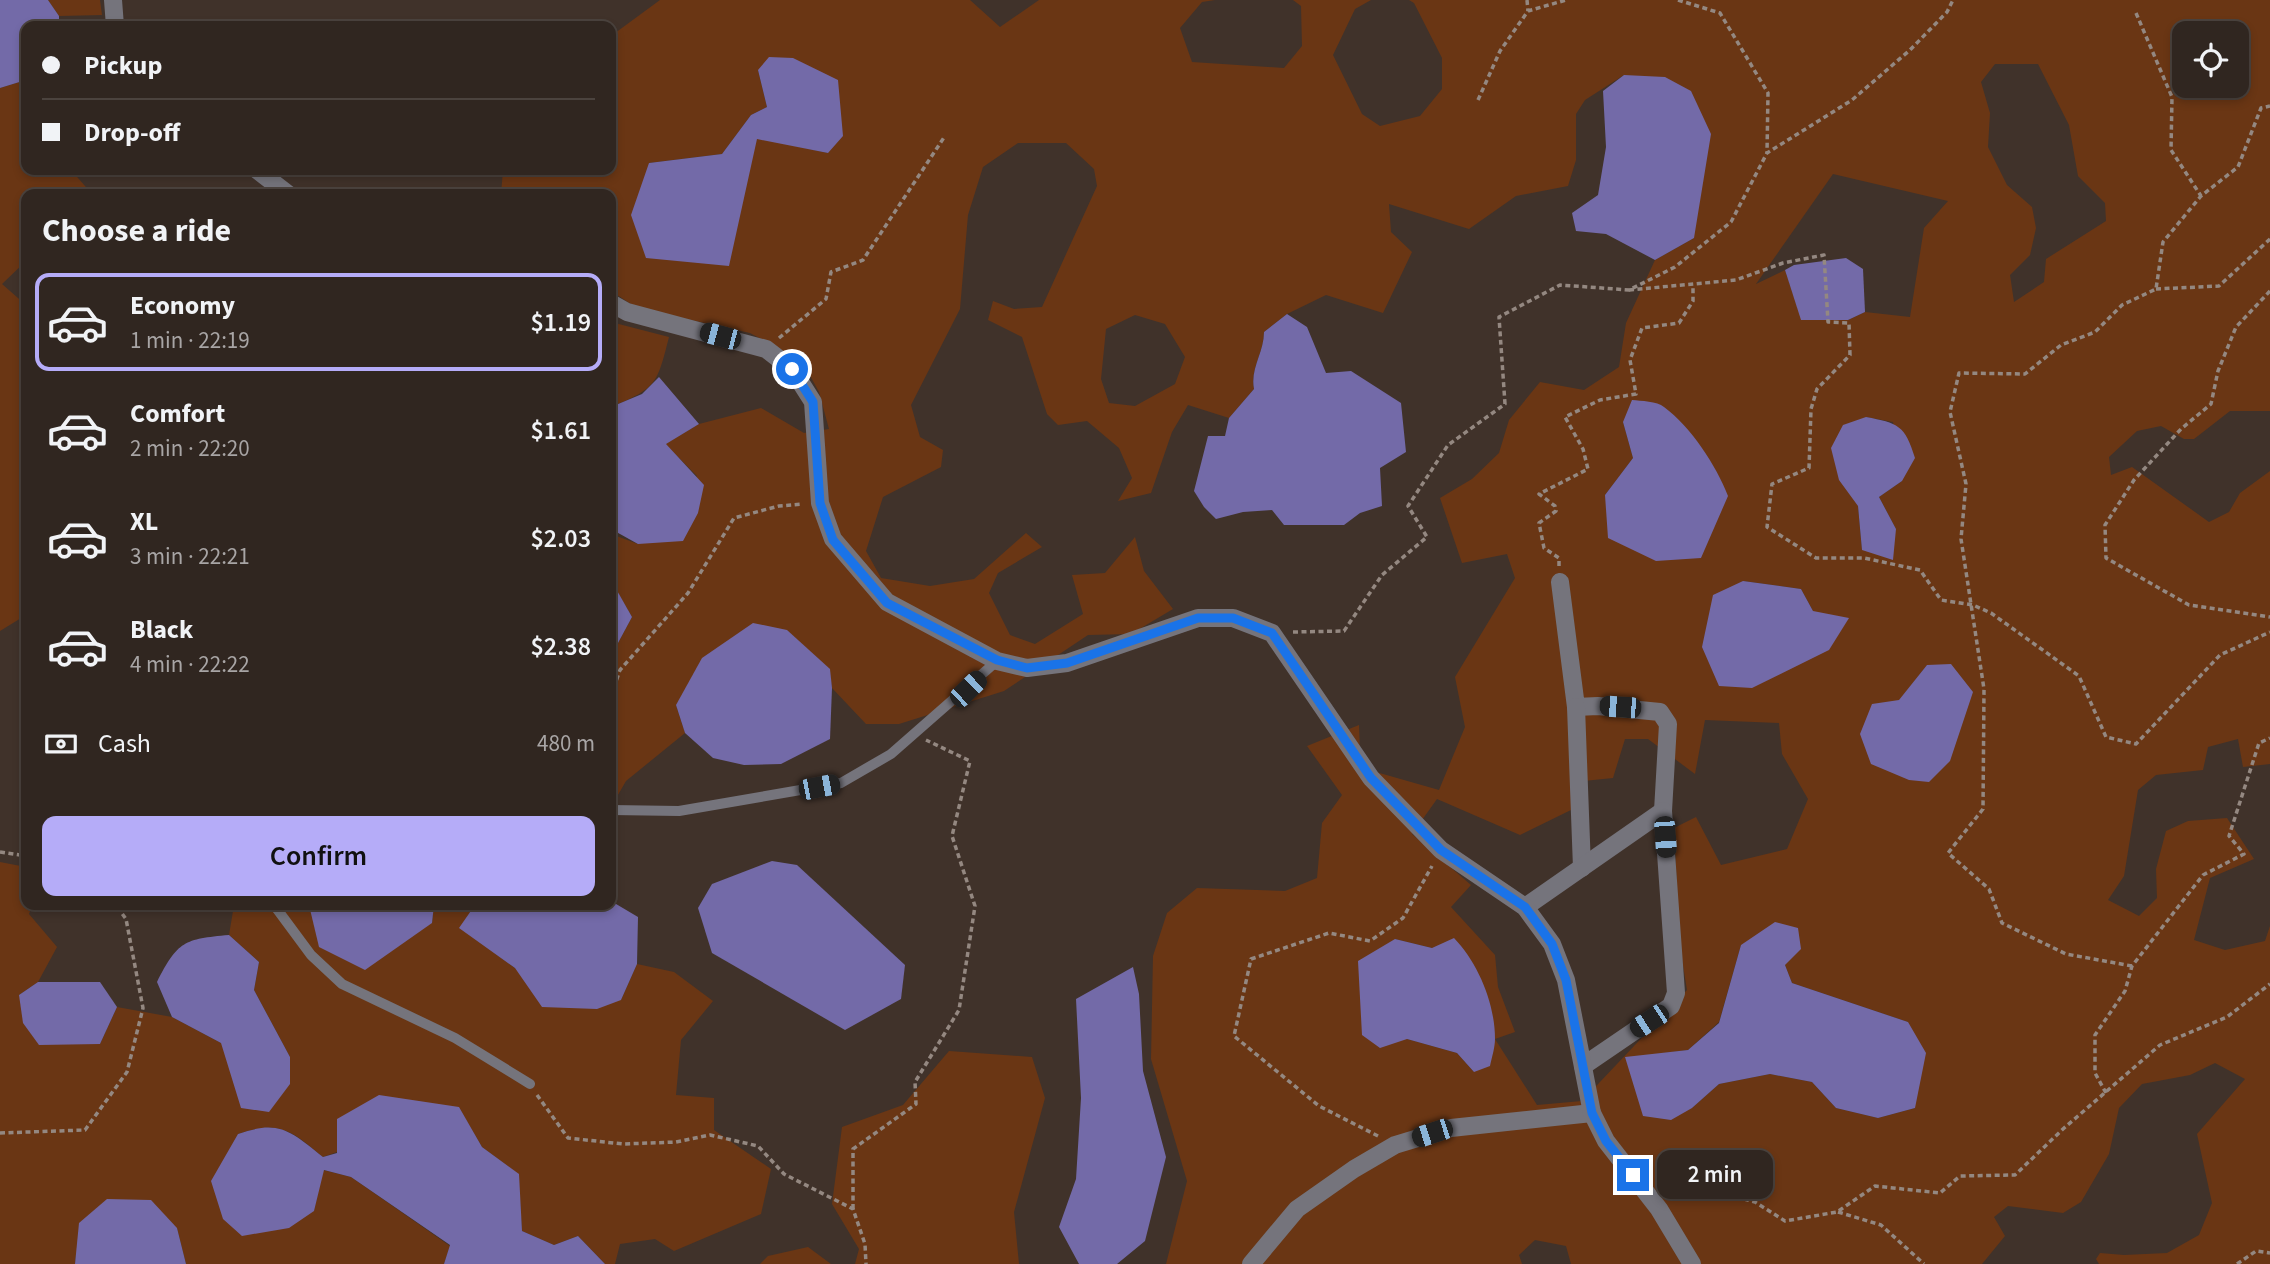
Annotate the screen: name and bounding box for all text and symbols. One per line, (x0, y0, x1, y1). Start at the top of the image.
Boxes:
map controls (2172, 21, 2249, 98)
button: locate (2172, 21, 2249, 98)
text: Pickup (84, 47, 162, 84)
text: Drop-off (84, 114, 180, 151)
text: Choose a ride (42, 208, 231, 254)
text: Economy (130, 287, 235, 324)
icon: car (46, 291, 109, 354)
text: $1.19 (530, 304, 591, 341)
car (697, 320, 744, 352)
text: 1 min · 22:19 (130, 324, 250, 357)
route start (776, 353, 808, 385)
text: Comfort (130, 395, 225, 432)
icon: car (46, 399, 109, 462)
text: $1.61 (530, 412, 591, 449)
text: 2 min · 22:20 (130, 432, 250, 465)
text: XL (130, 503, 158, 540)
icon: car (46, 507, 109, 570)
text: $2.03 (530, 520, 591, 557)
text: 3 min · 22:21 (130, 540, 250, 573)
text: Black (130, 611, 193, 648)
icon: car (46, 615, 109, 678)
text: $2.38 (530, 628, 591, 665)
text: 4 min · 22:22 (130, 648, 250, 681)
car (946, 667, 991, 711)
car (1599, 695, 1642, 719)
icon: cash (42, 725, 80, 763)
text: Cash (98, 725, 151, 762)
text: 480 m (537, 727, 595, 760)
car (797, 773, 842, 801)
car (1654, 815, 1677, 859)
button: Confirm (42, 816, 595, 896)
car (1626, 1001, 1673, 1041)
car (1409, 1117, 1456, 1149)
callout: 2 min (1658, 1150, 1773, 1200)
text: 2 min (1688, 1158, 1742, 1191)
route end (1617, 1159, 1649, 1191)

